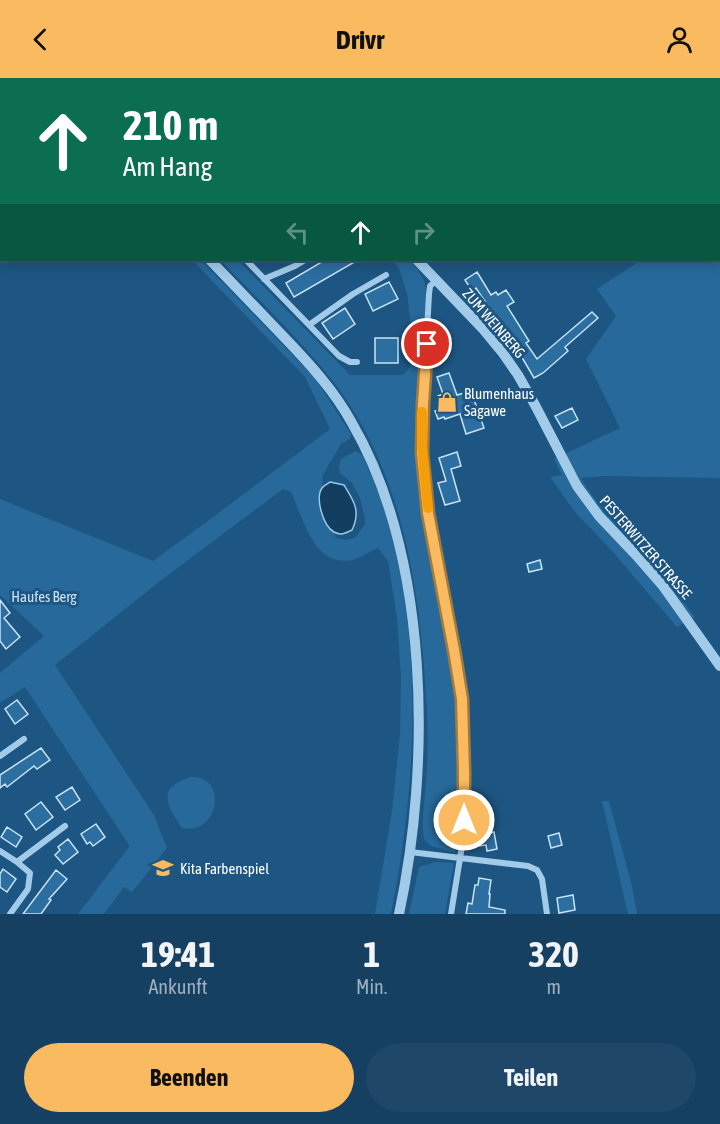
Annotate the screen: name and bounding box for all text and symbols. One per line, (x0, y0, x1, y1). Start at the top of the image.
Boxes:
icon: back (24, 23, 57, 56)
icon: person (663, 23, 696, 56)
text: Drivr (336, 24, 384, 55)
text: 210 m (123, 101, 218, 149)
icon: ahead (24, 102, 102, 180)
text: Am Hang (123, 151, 212, 182)
icon: left (281, 216, 314, 249)
icon: ahead (344, 216, 377, 249)
icon: right (407, 216, 440, 249)
street label: ZUM WEINBERG (459, 285, 529, 361)
pin (401, 318, 452, 369)
icon: arrive (410, 327, 443, 360)
place label: Blumenhaus Sagawe (464, 385, 534, 419)
shop icon: Blumenhaus Sagawe (435, 390, 459, 414)
street label: PESTERWITZER STRASSE (597, 492, 696, 602)
park label: Haufes Berg (11, 588, 77, 605)
position arrow (432, 788, 496, 852)
school or university icon: Kita Farbenspiel (151, 856, 175, 880)
place label: Kita Farbenspiel (180, 860, 269, 877)
text: 19:41 (141, 933, 215, 975)
text: 1 (363, 933, 380, 975)
text: 320 (528, 933, 579, 975)
text: Ankunft (149, 975, 207, 998)
text: Min. (356, 975, 387, 998)
text: m (546, 975, 561, 998)
button: Beenden (24, 1043, 354, 1112)
button: Teilen (366, 1043, 696, 1112)

